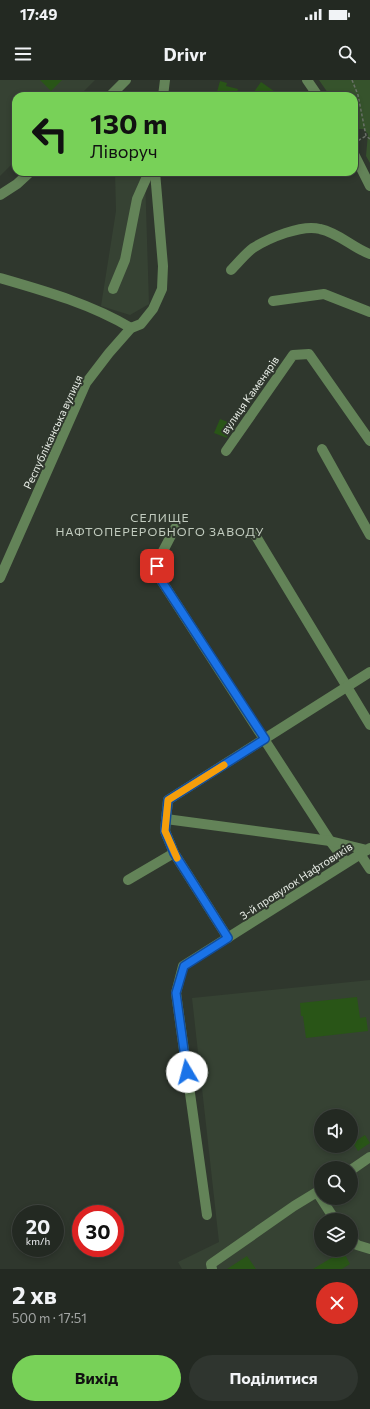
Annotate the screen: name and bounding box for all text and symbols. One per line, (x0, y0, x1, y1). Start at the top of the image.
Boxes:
text: 17:49 (20, 5, 57, 23)
icon: menu (12, 43, 34, 65)
text: Drivr (164, 43, 206, 65)
icon: search (336, 43, 358, 65)
text: 130 m (90, 106, 167, 140)
icon: left (24, 108, 76, 160)
text: Ліворуч (90, 140, 158, 162)
street label: вулиця Каменярів (218, 353, 281, 436)
street label: Республіканська вулиця (20, 373, 85, 491)
district label: СЕЛИЩЕ НАФТОПЕРЕРОБНОГО ЗАВОДУ (55, 510, 265, 538)
pin (140, 549, 174, 583)
icon: arrive (146, 555, 168, 577)
street label: 3-й провулок Нафтовиків (237, 839, 355, 922)
position arrow (166, 1051, 208, 1093)
map controls (314, 1109, 358, 1257)
button: sound (314, 1109, 358, 1153)
button: search (314, 1161, 358, 1205)
speed limit sign: 30 (72, 1205, 124, 1257)
button: layers (314, 1213, 358, 1257)
text: 20 (26, 1214, 50, 1238)
text: km/h (26, 1235, 50, 1247)
text: 2 хв (12, 1280, 57, 1309)
button: close (316, 1282, 358, 1324)
text: 500 m · 17:51 (12, 1310, 87, 1326)
button: Вихід (12, 1355, 181, 1401)
button: Поділитися (189, 1355, 358, 1401)

